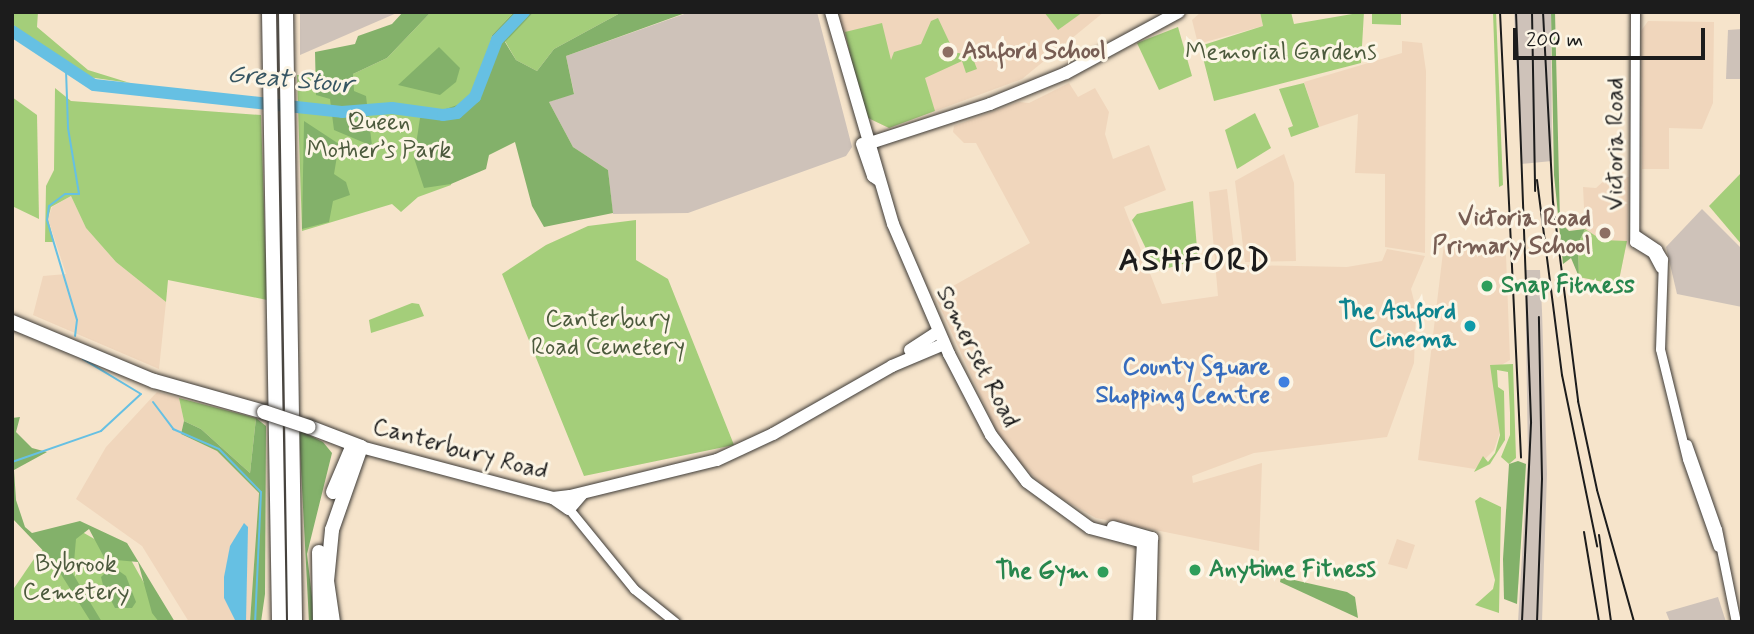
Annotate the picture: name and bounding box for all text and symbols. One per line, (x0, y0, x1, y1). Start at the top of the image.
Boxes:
scale bar (1516, 14, 1708, 58)
text: 200 m (1526, 26, 1583, 54)
place label: Ashford School (962, 38, 1106, 66)
park label: Memorial Gardens (1186, 39, 1376, 67)
marker: Ashford School (940, 44, 956, 60)
water label: Great Stour (226, 60, 354, 102)
street label: Victoria Road (1602, 77, 1630, 211)
park label: Queen Mother’s Park (308, 109, 450, 165)
place label: Victoria Road Primary School (1433, 205, 1591, 261)
marker: Victoria Road Primary School (1597, 225, 1613, 241)
district label: ASHFORD (1122, 242, 1268, 280)
place label: Snap Fitness (1501, 272, 1634, 300)
marker: Snap Fitness (1479, 278, 1495, 294)
street label: Somerset Road (929, 282, 1025, 432)
place label: The Ashford Cinema (1338, 298, 1456, 354)
park label: Canterbury Road Cemetery (527, 306, 689, 362)
marker: The Ashford Cinema (1462, 318, 1478, 334)
place label: County Square Shopping Centre (1100, 354, 1270, 410)
marker: County Square Shopping Centre (1276, 374, 1292, 390)
street label: Canterbury Road (369, 413, 551, 487)
park label: Bybrook Cemetery (22, 551, 130, 607)
place label: Anytime Fitness (1209, 556, 1380, 584)
place label: The Gym (992, 558, 1089, 586)
marker: Anytime Fitness (1187, 562, 1203, 578)
marker: The Gym (1095, 564, 1111, 580)

